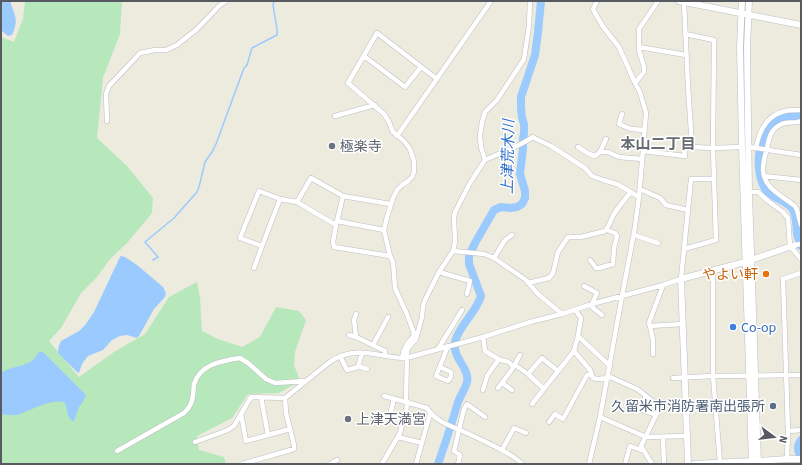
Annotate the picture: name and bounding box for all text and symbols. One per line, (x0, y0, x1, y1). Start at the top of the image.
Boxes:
water label: 上津荒木川 (497, 117, 520, 195)
district label: 本山二丁目 (620, 134, 696, 155)
place label: 極楽寺 (340, 137, 382, 157)
marker: 極楽寺 (327, 141, 337, 151)
place label: やよい軒 (702, 265, 758, 285)
marker: やよい軒 (761, 269, 771, 279)
place label: Co-op (741, 318, 777, 338)
marker: Co-op (728, 322, 738, 332)
place label: 久留米市消防署南出張所 (611, 397, 765, 417)
marker: 久留米市消防署南出張所 (768, 401, 778, 411)
place label: 上津天満宮 (356, 410, 426, 430)
marker: 上津天満宮 (343, 414, 353, 424)
north arrow (754, 417, 794, 457)
text: N (775, 434, 791, 445)

